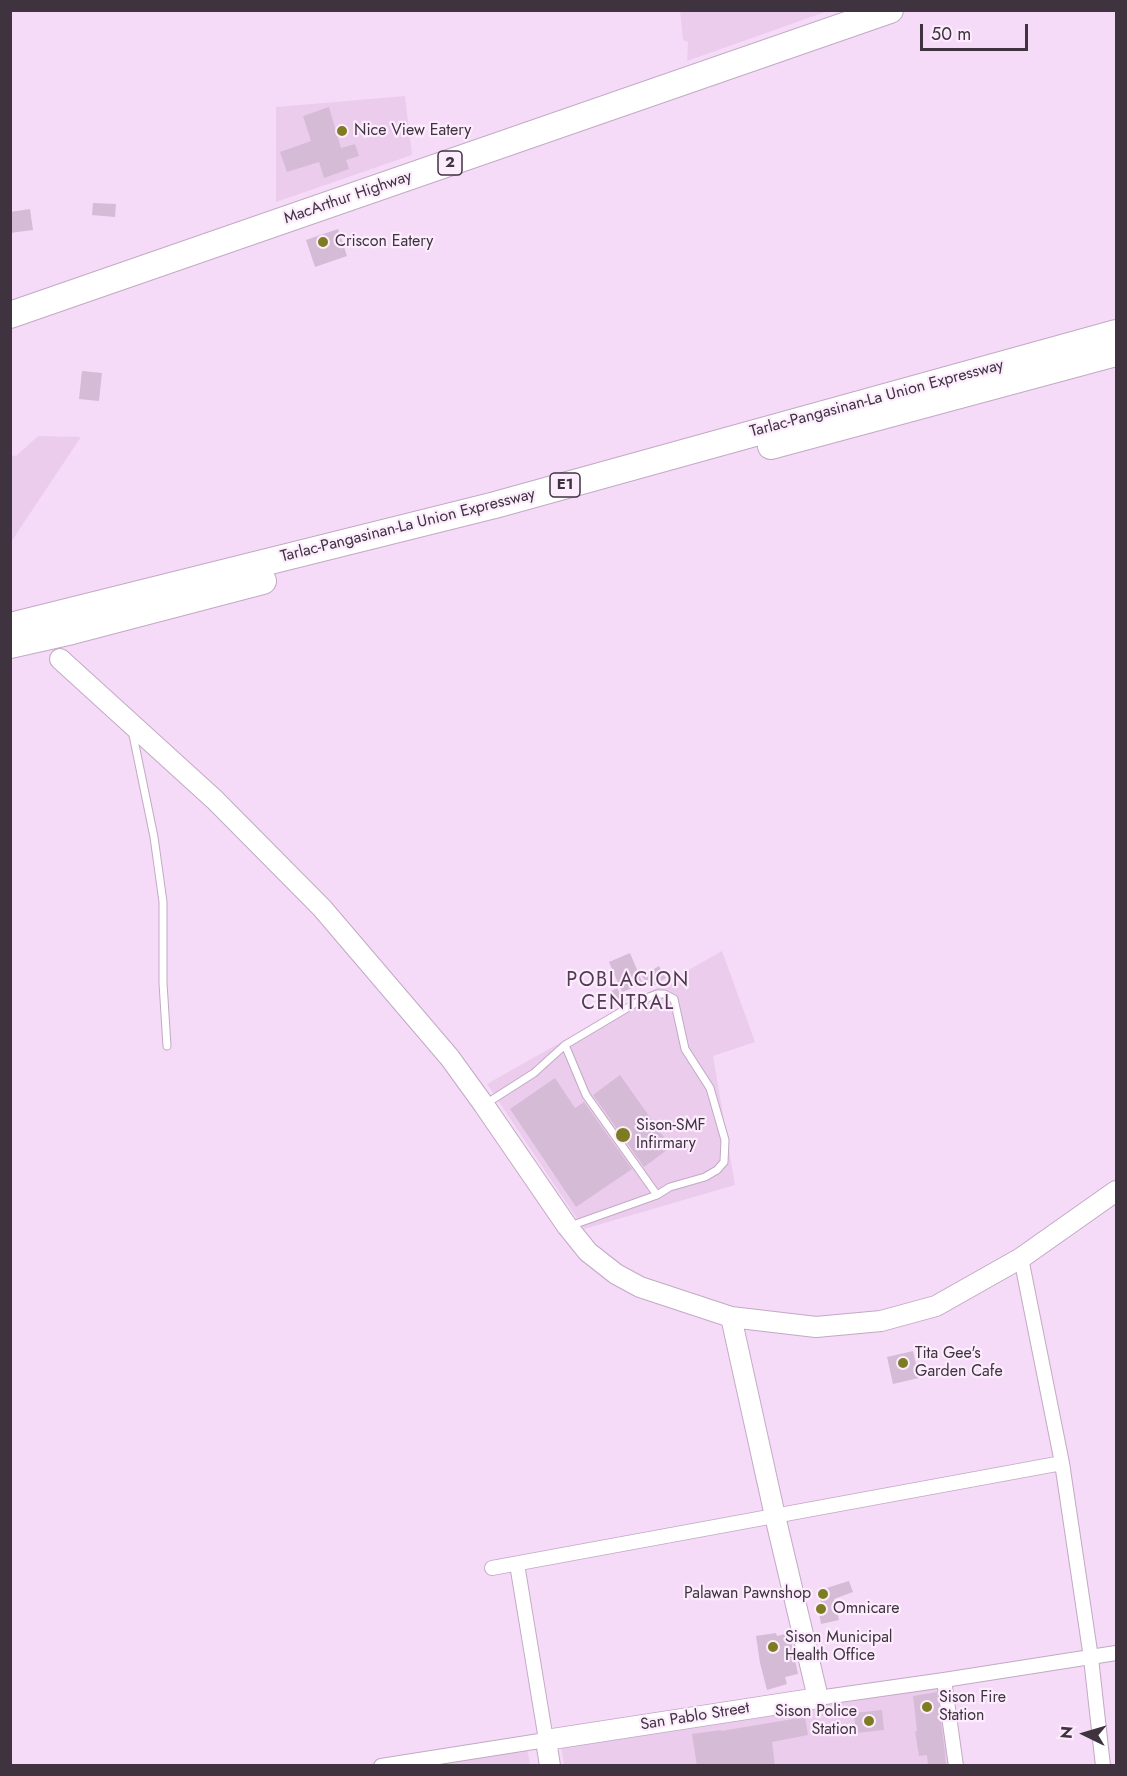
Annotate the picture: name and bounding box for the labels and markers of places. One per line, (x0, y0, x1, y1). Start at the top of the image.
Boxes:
place label: Nice View Eatery (354, 121, 471, 141)
marker: Nice View Eatery (335, 124, 349, 138)
place label: Criscon Eatery (335, 232, 433, 252)
marker: Criscon Eatery (316, 235, 330, 249)
place label: Sison-SMF Infirmary (636, 1116, 706, 1154)
marker: Sison-SMF Infirmary (614, 1126, 632, 1144)
place label: Tita Gee's Garden Cafe (915, 1344, 1003, 1382)
marker: Tita Gee's Garden Cafe (896, 1356, 910, 1370)
place label: Palawan Pawnshop (684, 1584, 811, 1604)
marker: Palawan Pawnshop (816, 1587, 830, 1601)
place label: Omnicare (833, 1599, 900, 1619)
marker: Omnicare (814, 1602, 828, 1616)
place label: Sison Municipal Health Office (785, 1628, 893, 1666)
marker: Sison Municipal Health Office (766, 1640, 780, 1654)
place label: Sison Fire Station (939, 1688, 1006, 1726)
marker: Sison Fire Station (920, 1700, 934, 1714)
place label: Sison Police Station (775, 1702, 857, 1740)
marker: Sison Police Station (862, 1714, 876, 1728)

